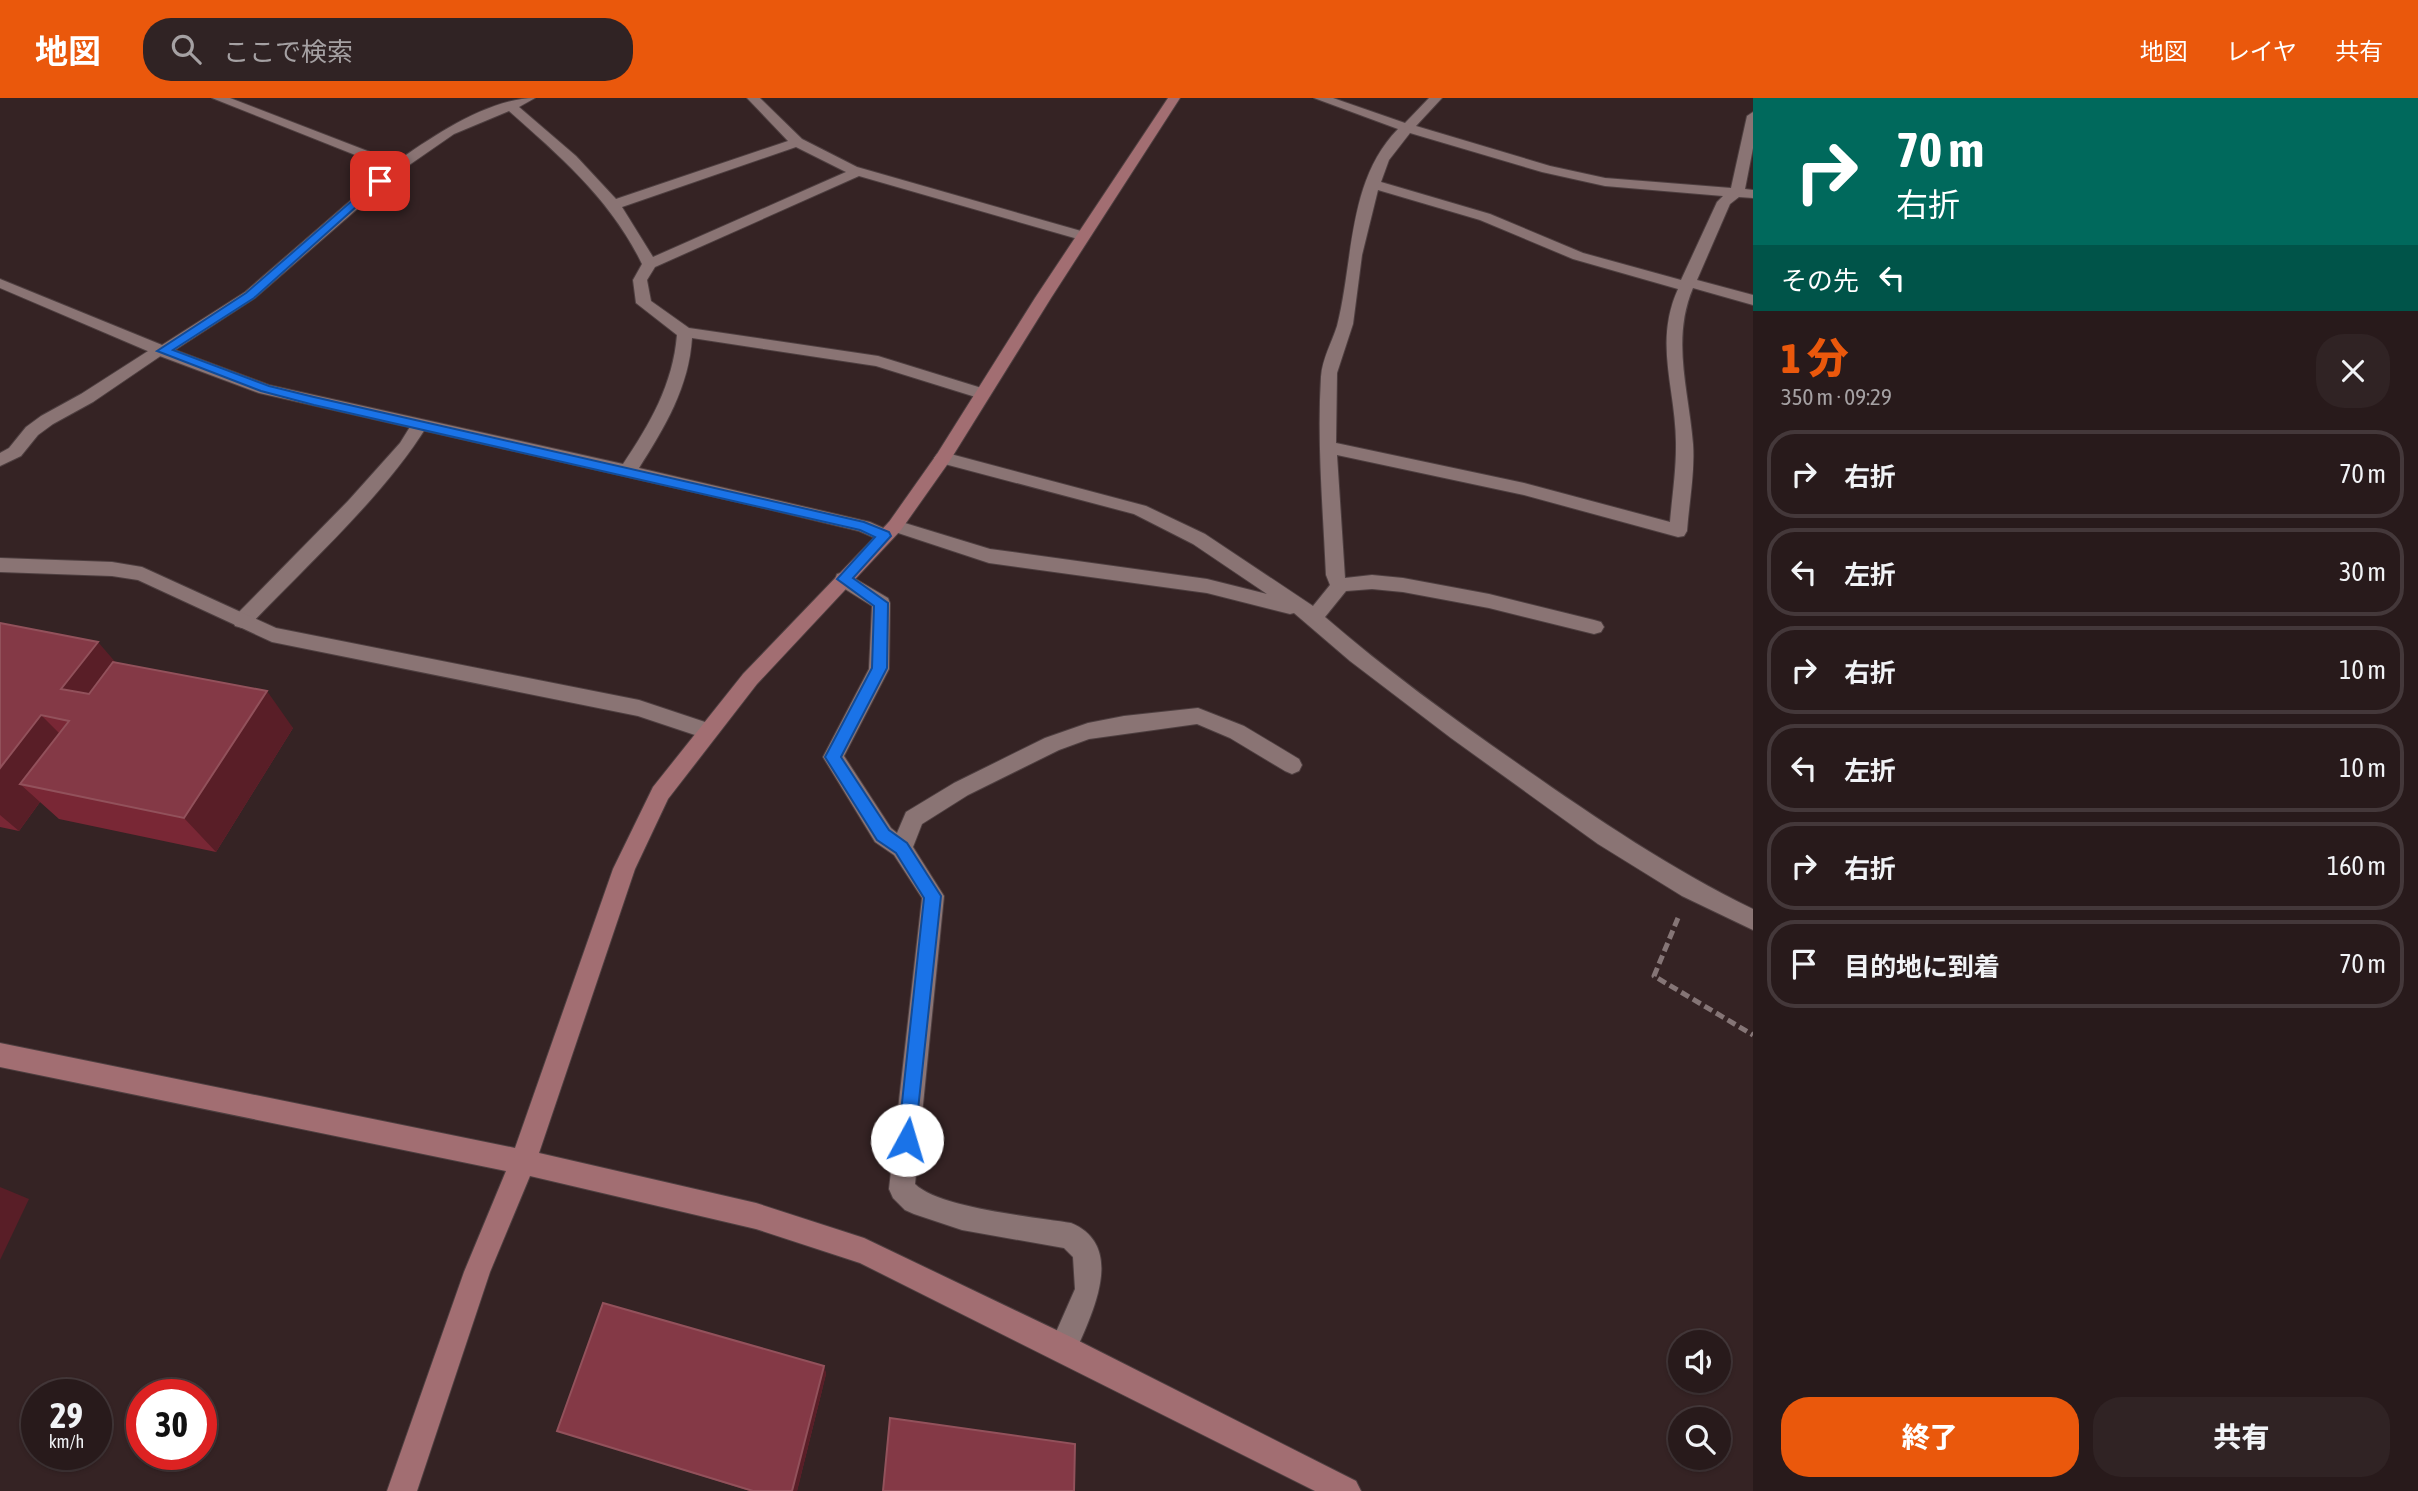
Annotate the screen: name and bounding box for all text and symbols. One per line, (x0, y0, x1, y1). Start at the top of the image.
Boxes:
search box (143, 18, 633, 81)
icon: search (167, 30, 205, 68)
text: 地図 (35, 32, 101, 70)
text: ここで検索 (223, 37, 353, 67)
text: 地図 (2140, 38, 2188, 65)
text: レイヤ (2226, 38, 2297, 65)
text: 共有 (2335, 38, 2383, 65)
text: 70 m (1896, 121, 1984, 177)
icon: right (1781, 126, 1872, 217)
pin (350, 151, 410, 211)
icon: arrive (361, 162, 399, 200)
text: 右折 (1896, 186, 1960, 223)
icon: left (1873, 259, 1911, 297)
text: その先 (1781, 266, 1859, 296)
text: 1 分 (1781, 334, 1849, 382)
button: close (2316, 334, 2390, 408)
text: 350 m · 09:29 (1781, 384, 1892, 410)
icon: right (1785, 455, 1823, 493)
text: 70 m (2339, 459, 2386, 489)
text: 右折 (1844, 462, 1896, 492)
icon: left (1785, 553, 1823, 591)
text: 30 m (2339, 557, 2386, 587)
text: 左折 (1844, 560, 1896, 590)
icon: right (1785, 651, 1823, 689)
text: 10 m (2339, 655, 2386, 685)
text: 右折 (1844, 658, 1896, 688)
icon: left (1785, 749, 1823, 787)
text: 10 m (2339, 753, 2386, 783)
text: 左折 (1844, 756, 1896, 786)
icon: right (1785, 847, 1823, 885)
text: 160 m (2327, 851, 2386, 881)
text: 右折 (1844, 854, 1896, 884)
icon: arrive (1785, 945, 1823, 983)
text: 70 m (2339, 949, 2386, 979)
text: 目的地に到着 (1844, 952, 2000, 982)
position arrow (870, 1103, 944, 1177)
map controls (1668, 1330, 1731, 1470)
button: sound (1668, 1330, 1731, 1393)
speed limit sign: 30 (126, 1379, 217, 1470)
text: 29 (50, 1395, 83, 1435)
button: 終了 (1781, 1397, 2079, 1477)
button: 共有 (2093, 1397, 2390, 1477)
button: search (1668, 1407, 1731, 1470)
text: km/h (49, 1431, 84, 1452)

